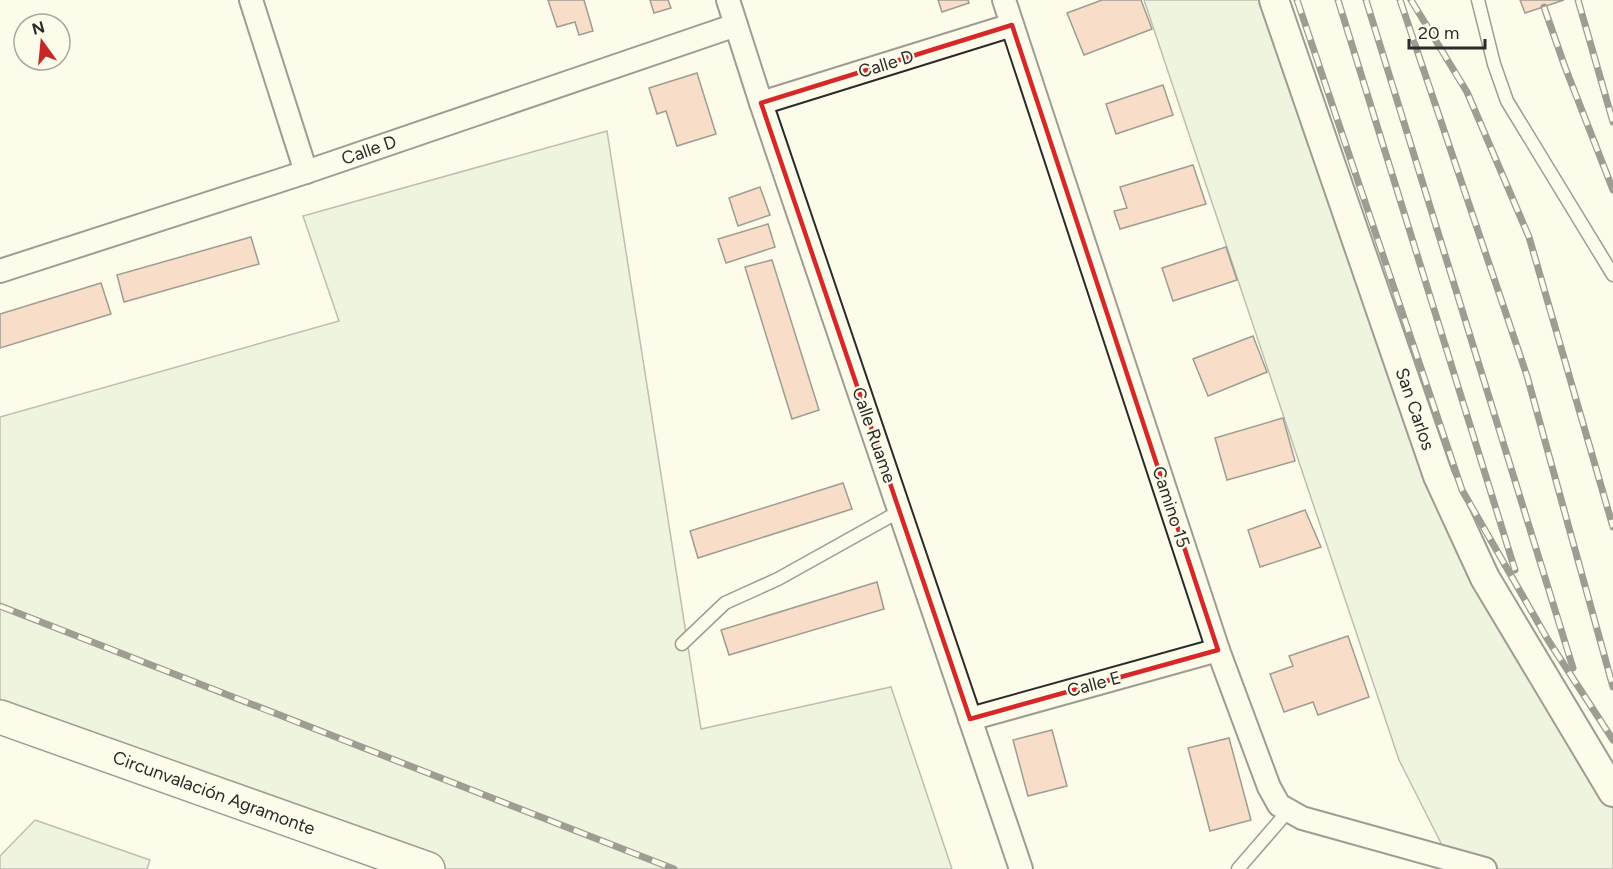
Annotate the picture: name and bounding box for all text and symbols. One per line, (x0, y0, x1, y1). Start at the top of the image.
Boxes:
north arrow (12, 12, 72, 72)
scale bar (1409, 12, 1486, 50)
text: N (30, 17, 47, 39)
text: 20 m (1418, 22, 1459, 44)
street label: Calle D (856, 45, 916, 83)
street label: Calle D (339, 130, 399, 170)
street label: San Carlos (1391, 365, 1439, 453)
street label: Calle Ruame (847, 384, 901, 486)
street label: Camino 15 (1148, 463, 1194, 551)
street label: Calle E (1065, 666, 1123, 702)
street label: Circunvalación Agramonte (110, 746, 318, 840)

